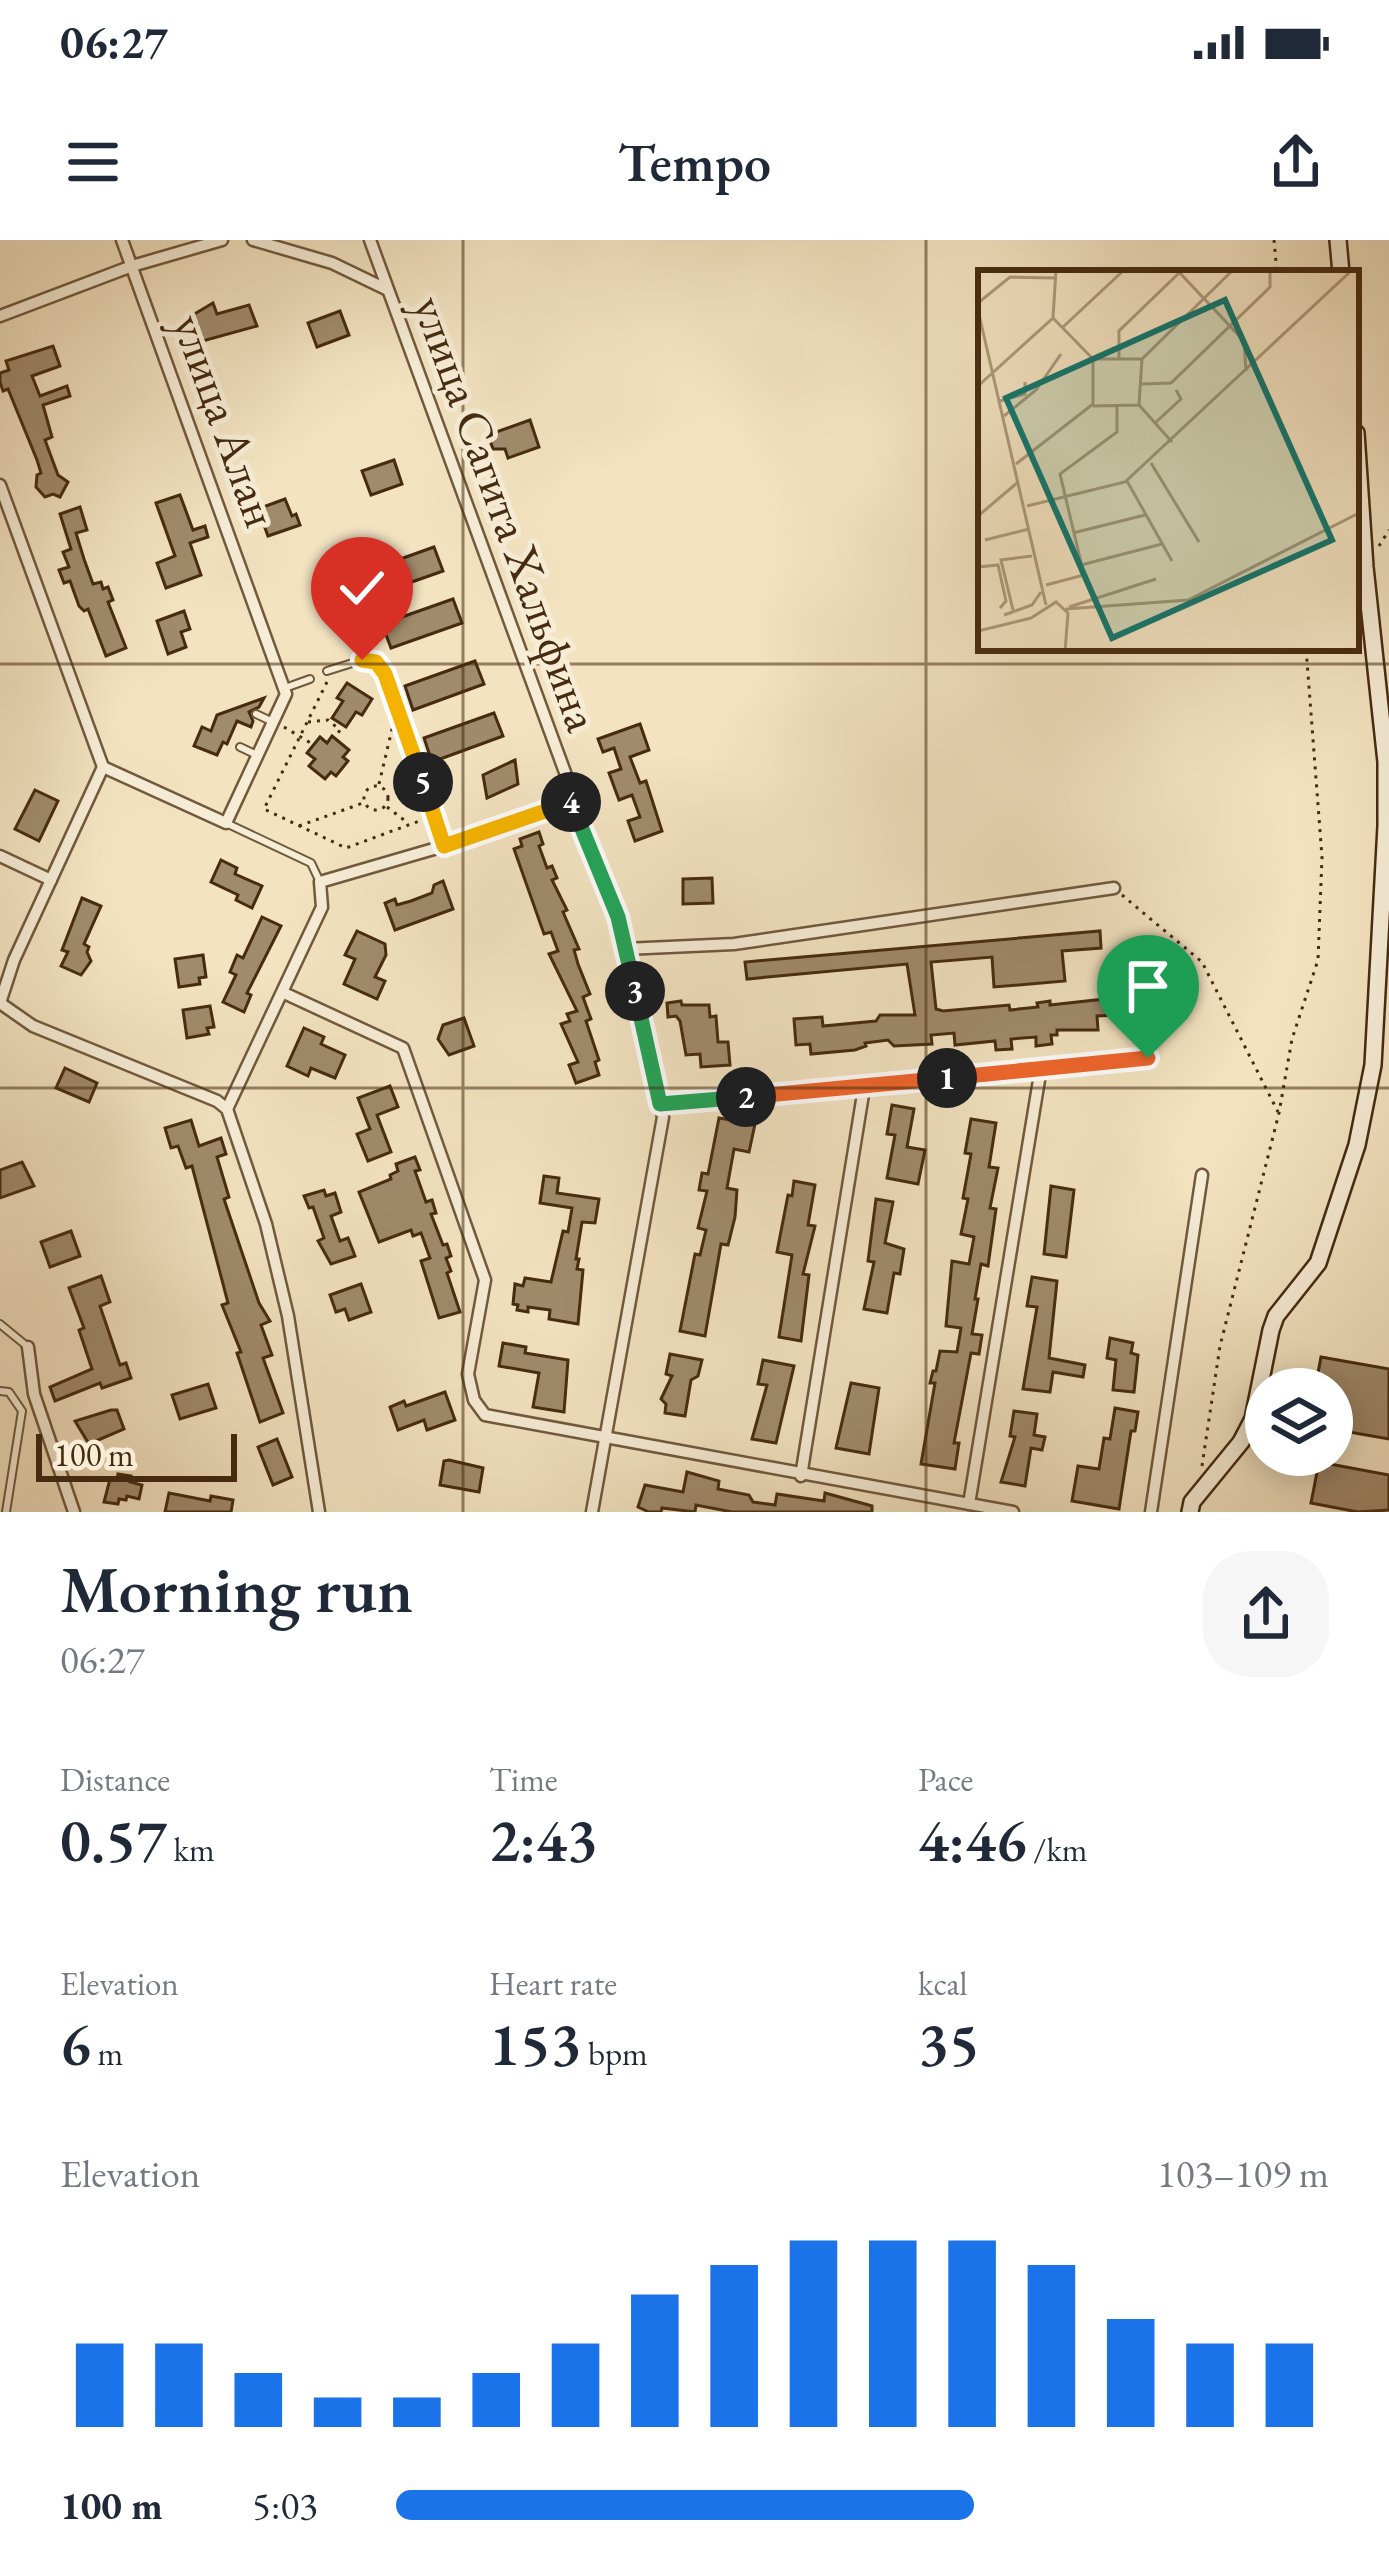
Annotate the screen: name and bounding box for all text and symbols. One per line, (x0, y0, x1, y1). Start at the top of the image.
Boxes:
text: 06:27 (60, 13, 168, 71)
text: Tempo (618, 127, 771, 197)
icon: menu (60, 129, 126, 195)
icon: share (1263, 129, 1329, 195)
inset map (978, 270, 1359, 651)
street label: улица Сагита Хальфина (399, 287, 615, 740)
street label: улица Алан (159, 305, 293, 535)
pin (311, 537, 413, 660)
icon: check (329, 555, 395, 621)
pin: 5 (393, 752, 453, 812)
text: 5 (414, 760, 432, 803)
pin: 4 (541, 772, 601, 832)
text: 4 (562, 780, 580, 823)
pin (1097, 935, 1199, 1058)
icon: arrive (1115, 953, 1181, 1019)
pin: 3 (605, 961, 665, 1021)
text: 3 (626, 969, 644, 1012)
pin: 1 (917, 1048, 977, 1108)
text: 1 (938, 1056, 956, 1099)
pin: 2 (716, 1067, 776, 1127)
text: 2 (737, 1075, 755, 1118)
map controls (1245, 1368, 1353, 1476)
button: layers (1245, 1368, 1353, 1476)
scale bar (36, 1428, 237, 1481)
text: 100 m (54, 1433, 134, 1476)
text: Morning run (60, 1546, 413, 1632)
button: share (1203, 1551, 1329, 1677)
text: 06:27 (60, 1634, 145, 1685)
text: Distance (60, 1758, 170, 1801)
text: Time (489, 1758, 558, 1801)
text: Pace (918, 1758, 973, 1801)
text: 0.57 (60, 1801, 167, 1879)
text: 2:43 (489, 1801, 598, 1879)
text: 4:46 (918, 1801, 1027, 1879)
text: km (167, 1828, 215, 1871)
text: /km (1027, 1828, 1088, 1871)
text: Elevation (60, 1962, 179, 2005)
text: Heart rate (489, 1962, 617, 2005)
text: kcal (918, 1962, 968, 2005)
text: 6 (60, 2005, 91, 2083)
text: 153 (489, 2005, 581, 2083)
text: 35 (918, 2005, 980, 2083)
text: m (91, 2032, 123, 2075)
text: bpm (581, 2032, 648, 2075)
text: Elevation (60, 2148, 200, 2199)
text: 103–109 m (1157, 2148, 1329, 2199)
text: 100 m (60, 2480, 163, 2531)
text: 5:03 (252, 2480, 318, 2531)

